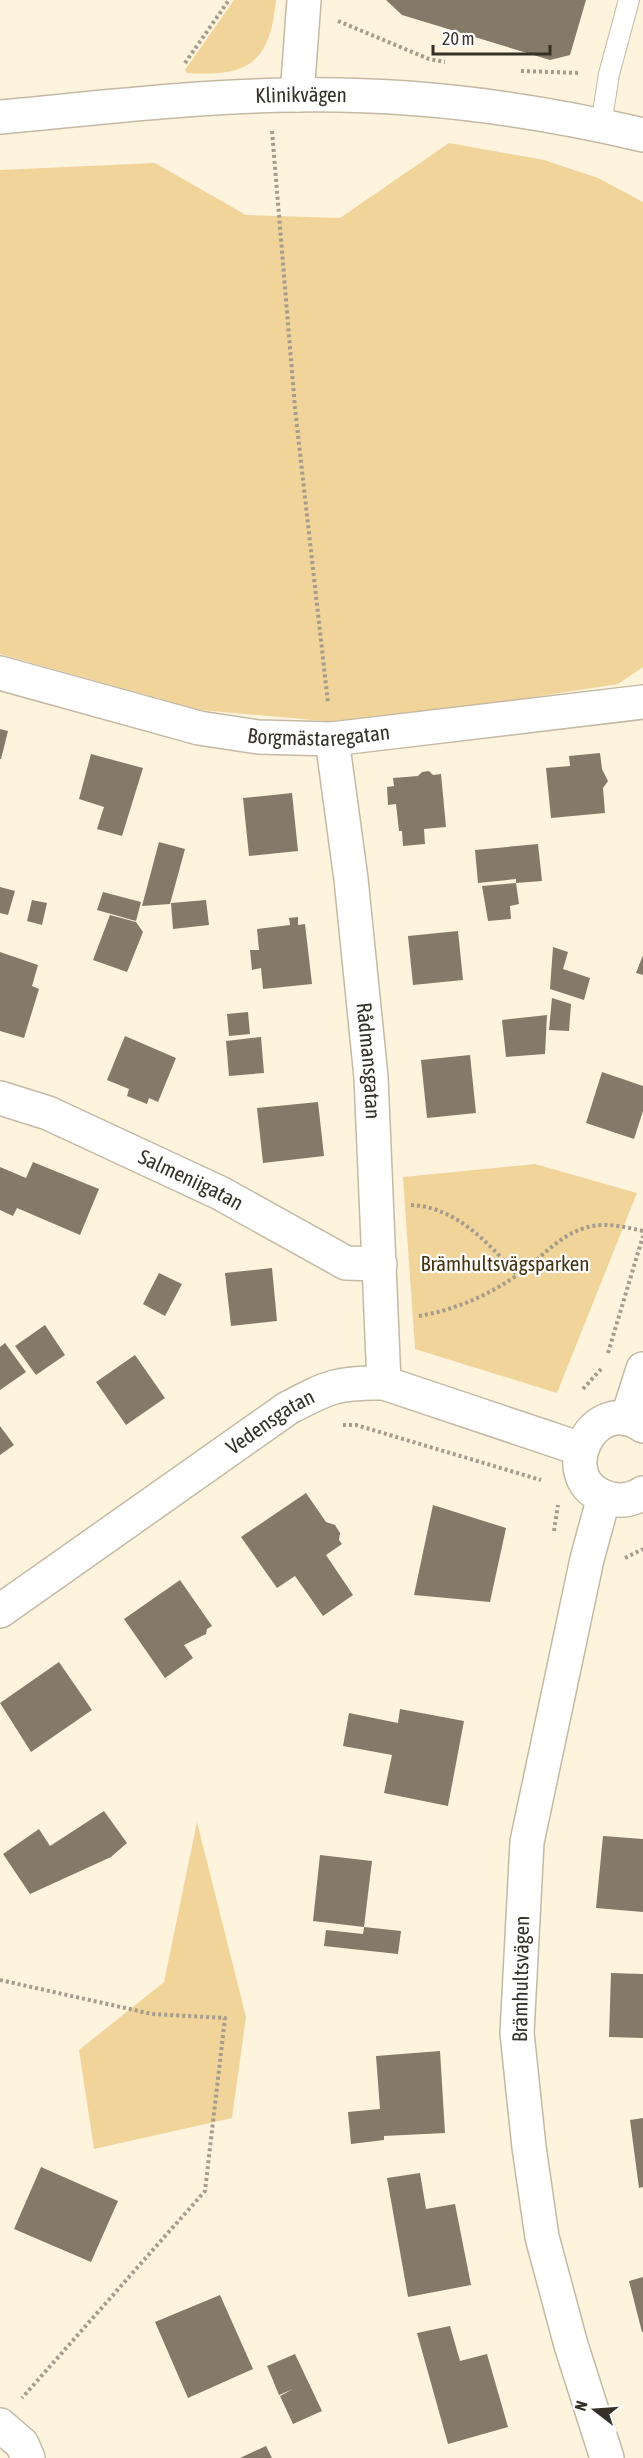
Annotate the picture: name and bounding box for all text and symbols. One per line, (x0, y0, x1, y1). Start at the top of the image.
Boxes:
scale bar (433, 18, 550, 56)
text: 20 m (442, 28, 474, 49)
street label: Klinikvägen (255, 82, 347, 107)
street label: Borgmästaregatan (246, 719, 391, 750)
street label: Rådmansgatan (353, 1001, 386, 1120)
street label: Salmeniigatan (135, 1144, 248, 1215)
park label: Brämhultsvägsparken (420, 1251, 590, 1275)
street label: Vedensgatan (221, 1384, 318, 1459)
street label: Brämhultsvägen (507, 1916, 533, 2042)
north arrow (565, 2380, 625, 2440)
text: N (571, 2398, 591, 2413)

